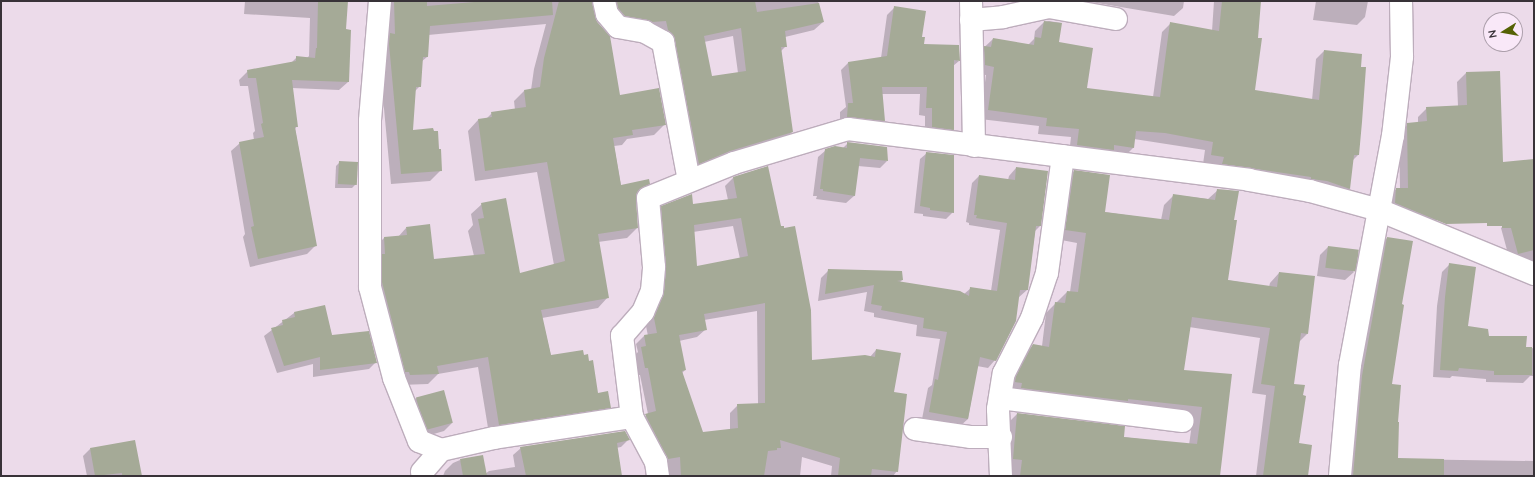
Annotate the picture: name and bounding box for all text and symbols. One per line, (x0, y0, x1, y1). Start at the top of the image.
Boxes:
north arrow (1483, 12, 1523, 52)
text: N (1485, 29, 1500, 39)

